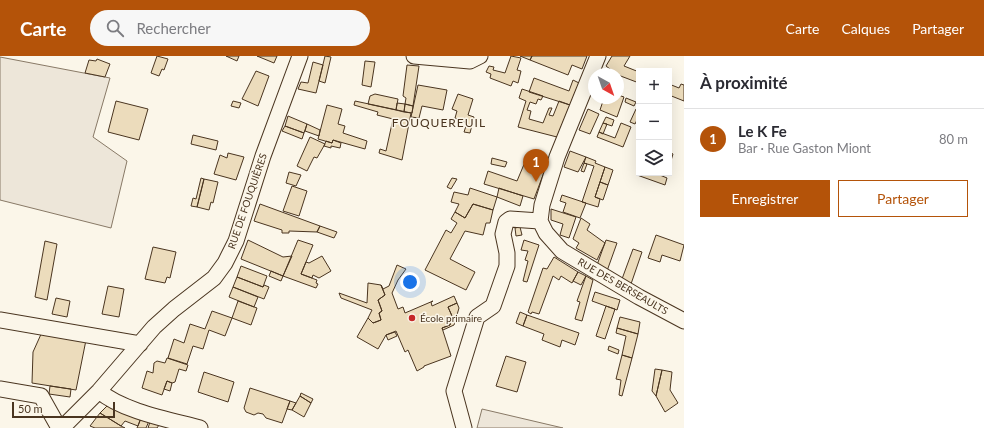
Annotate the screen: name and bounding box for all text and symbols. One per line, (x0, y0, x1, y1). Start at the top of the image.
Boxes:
search box (90, 10, 370, 46)
text: Carte (20, 17, 66, 40)
icon: search (104, 17, 126, 39)
text: Rechercher (136, 19, 211, 37)
text: Carte (786, 20, 819, 37)
text: Calques (841, 20, 890, 37)
text: Partager (912, 20, 964, 37)
north arrow (588, 68, 624, 104)
map controls (636, 68, 672, 176)
button: + (636, 68, 672, 104)
text: À proximité (700, 72, 788, 93)
button: − (636, 104, 672, 140)
district label: FOUQUEREUIL (392, 115, 486, 130)
text: Le K Fe (738, 122, 787, 140)
text: 1 (709, 131, 717, 147)
text: 80 m (939, 131, 968, 147)
button: layers (636, 140, 672, 176)
text: Bar · Rue Gaston Miont (738, 140, 871, 156)
pin: 1 (523, 149, 549, 182)
street label: RUE DE FOUQUIÈRES (225, 152, 269, 250)
button: Enregistrer (700, 180, 830, 217)
button: Partager (838, 180, 968, 217)
street label: RUE DES BERSEAULTS (576, 255, 670, 317)
your location (400, 272, 420, 292)
place label: École primaire (420, 312, 482, 324)
marker: École primaire (407, 313, 417, 323)
scale bar (12, 400, 115, 419)
text: 50 m (18, 402, 43, 415)

